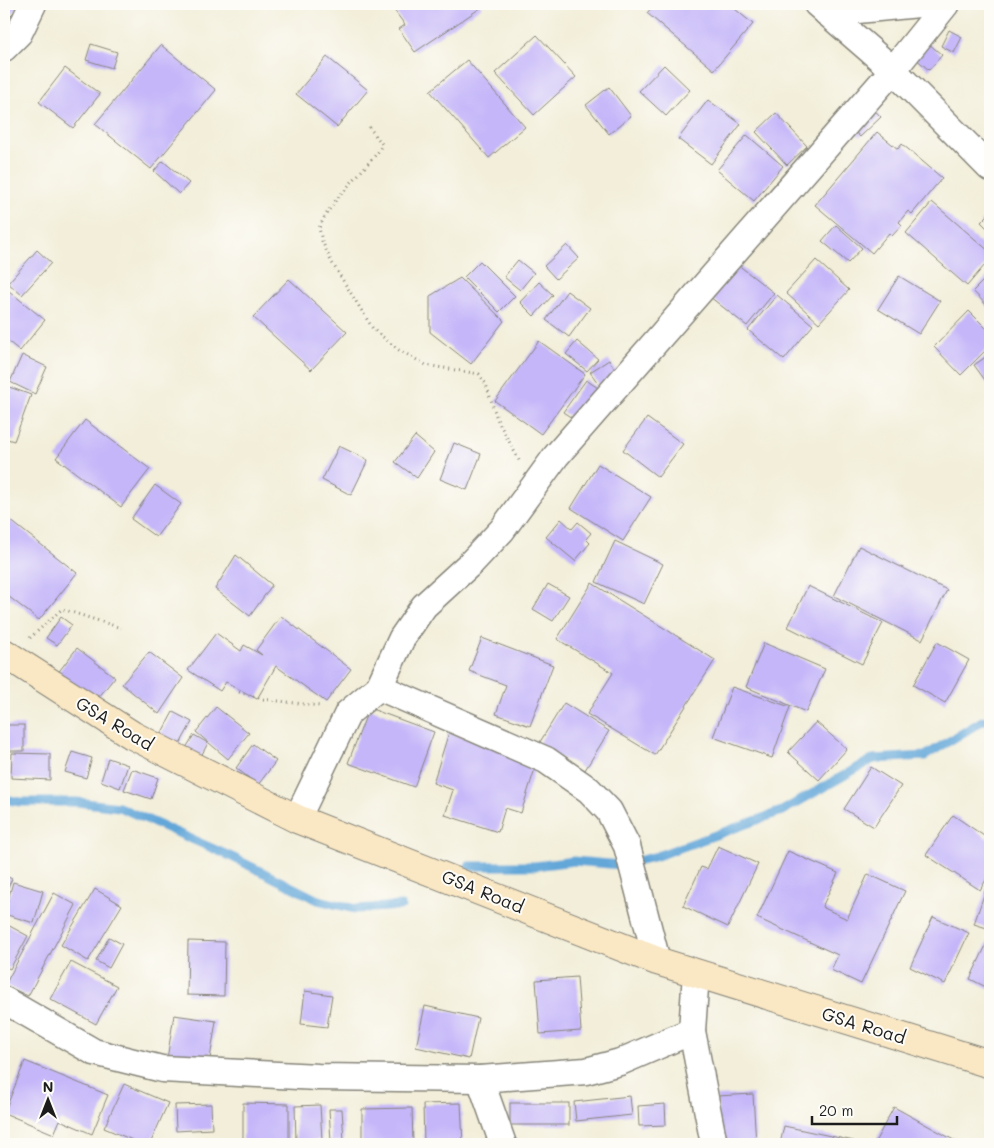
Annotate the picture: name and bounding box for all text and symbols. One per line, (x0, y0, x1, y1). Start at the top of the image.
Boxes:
street label: GSA Road (72, 690, 158, 756)
street label: GSA Road (438, 864, 528, 918)
street label: GSA Road (819, 1001, 909, 1049)
north arrow (22, 1076, 72, 1126)
text: N (43, 1077, 53, 1096)
scale bar (812, 1093, 896, 1125)
text: 20 m (819, 1100, 853, 1120)

